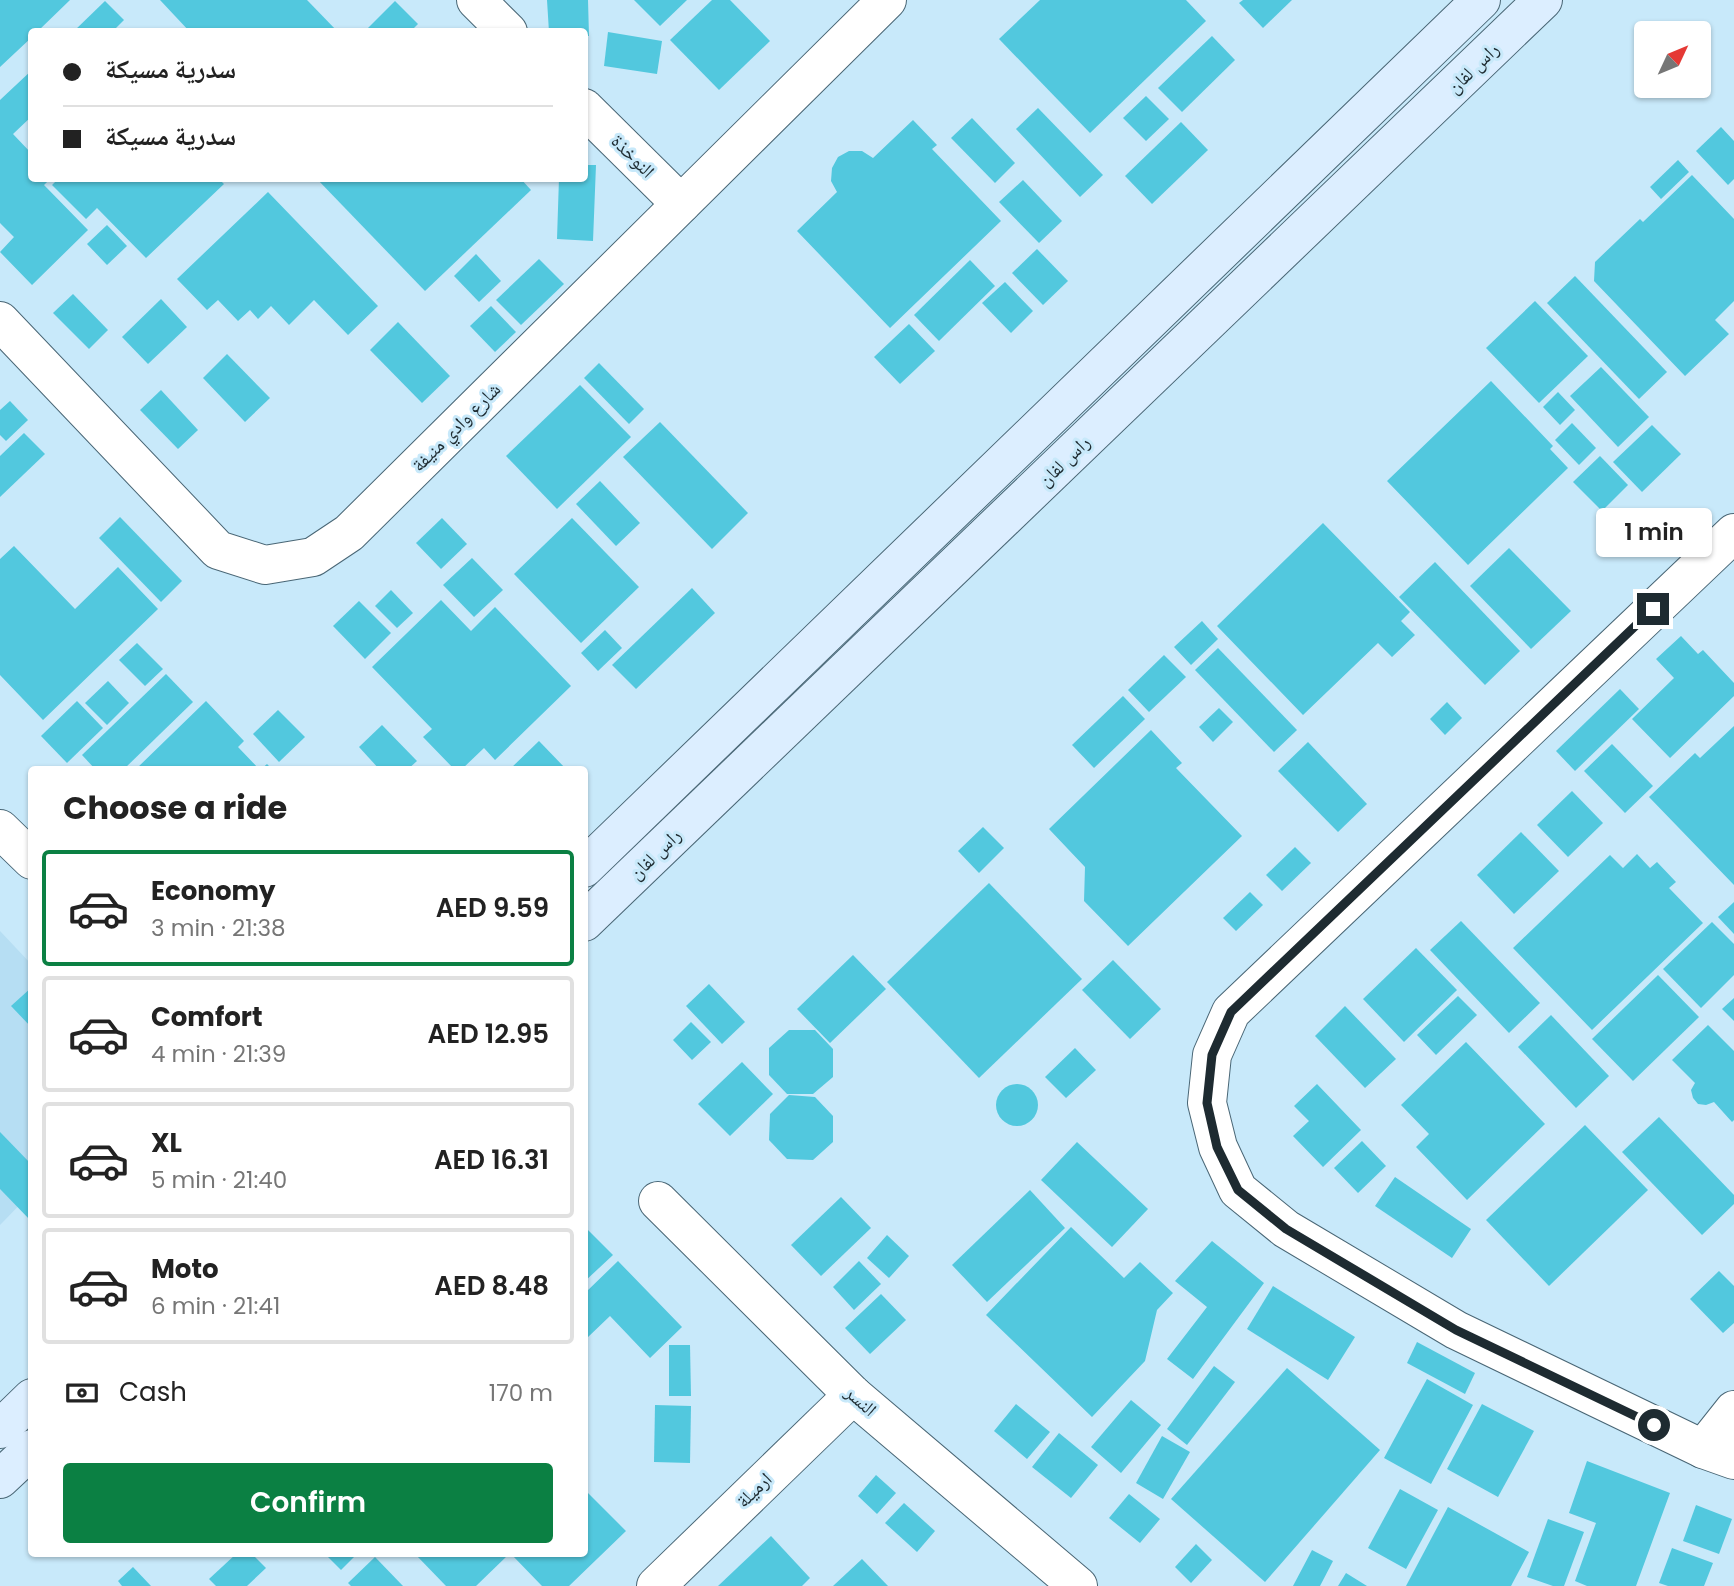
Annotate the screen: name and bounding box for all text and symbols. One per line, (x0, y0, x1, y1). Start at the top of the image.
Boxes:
north arrow (1634, 21, 1712, 98)
map controls (1634, 21, 1711, 98)
street label: راس لفان (1441, 36, 1505, 100)
text: سدرية مسيكة (105, 51, 236, 87)
text: سدرية مسيكة (105, 118, 236, 154)
street label: النوخذة (605, 128, 661, 184)
street label: شارع وادي منيفة (405, 376, 508, 479)
street label: راس لفان (1032, 429, 1096, 493)
callout: 1 min (1595, 508, 1711, 556)
text: 1 min (1624, 516, 1684, 548)
route end (1637, 593, 1669, 625)
text: Choose a ride (63, 785, 287, 830)
street label: راس لفان (623, 822, 687, 886)
text: Economy (151, 873, 275, 909)
icon: car (67, 877, 130, 940)
text: AED 9.59 (436, 890, 549, 926)
text: 3 min · 21:38 (151, 912, 285, 944)
text: Comfort (151, 999, 263, 1035)
icon: car (67, 1003, 130, 1066)
text: AED 12.95 (428, 1016, 549, 1052)
text: 4 min · 21:39 (151, 1038, 286, 1070)
text: XL (151, 1125, 182, 1161)
icon: car (67, 1129, 130, 1192)
text: AED 16.31 (434, 1142, 549, 1178)
text: 5 min · 21:40 (151, 1164, 287, 1196)
text: Moto (151, 1251, 219, 1287)
icon: car (67, 1255, 130, 1318)
text: AED 8.48 (434, 1268, 549, 1304)
text: 6 min · 21:41 (151, 1290, 280, 1322)
icon: cash (63, 1374, 101, 1412)
text: Cash (119, 1374, 187, 1410)
text: 170 m (489, 1377, 553, 1409)
street label: النسر (838, 1379, 883, 1423)
route start (1638, 1409, 1670, 1441)
button: Confirm (63, 1463, 553, 1543)
street label: ارميلة (730, 1466, 778, 1514)

